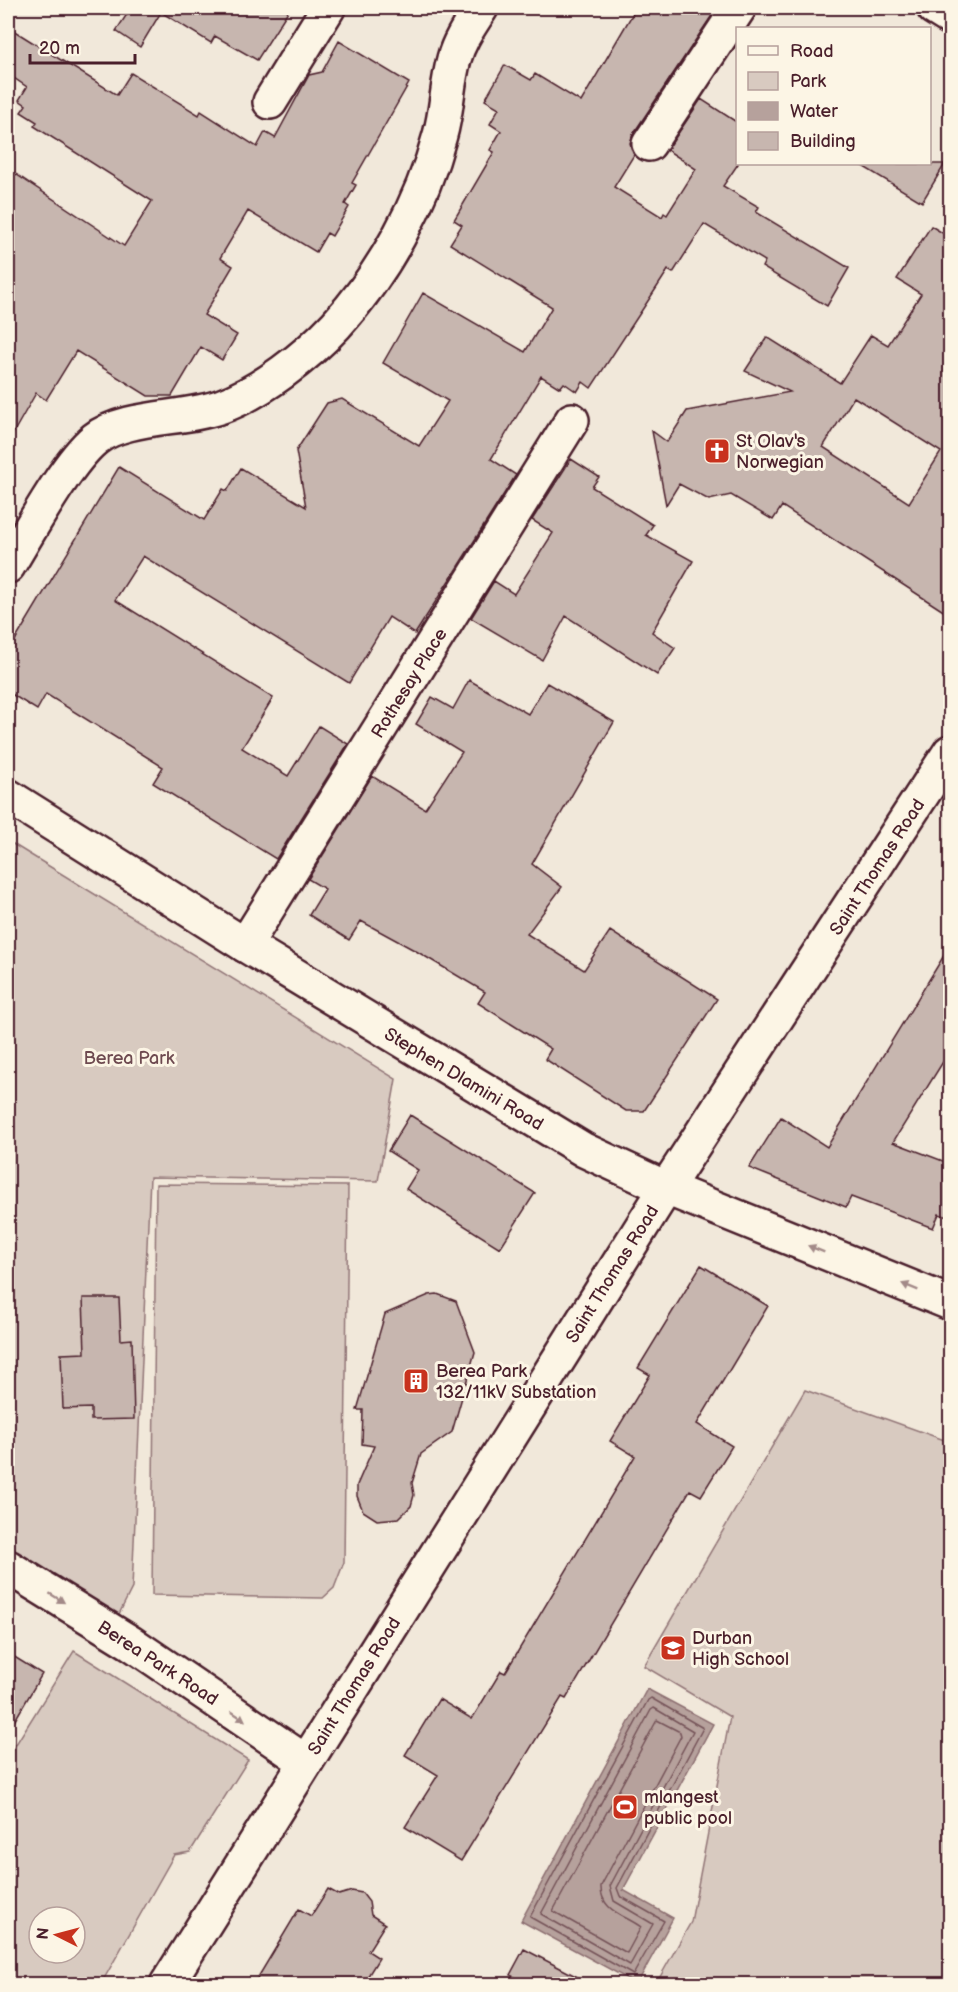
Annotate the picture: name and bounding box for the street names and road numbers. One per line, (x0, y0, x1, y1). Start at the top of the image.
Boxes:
street label: Rothesay Place (367, 624, 452, 742)
street label: Saint Thomas Road (826, 795, 929, 939)
street label: Stephen Dlamini Road (380, 1024, 547, 1135)
street label: Saint Thomas Road (562, 1202, 663, 1347)
street label: Saint Thomas Road (304, 1614, 405, 1759)
street label: Berea Park Road (94, 1617, 222, 1710)

